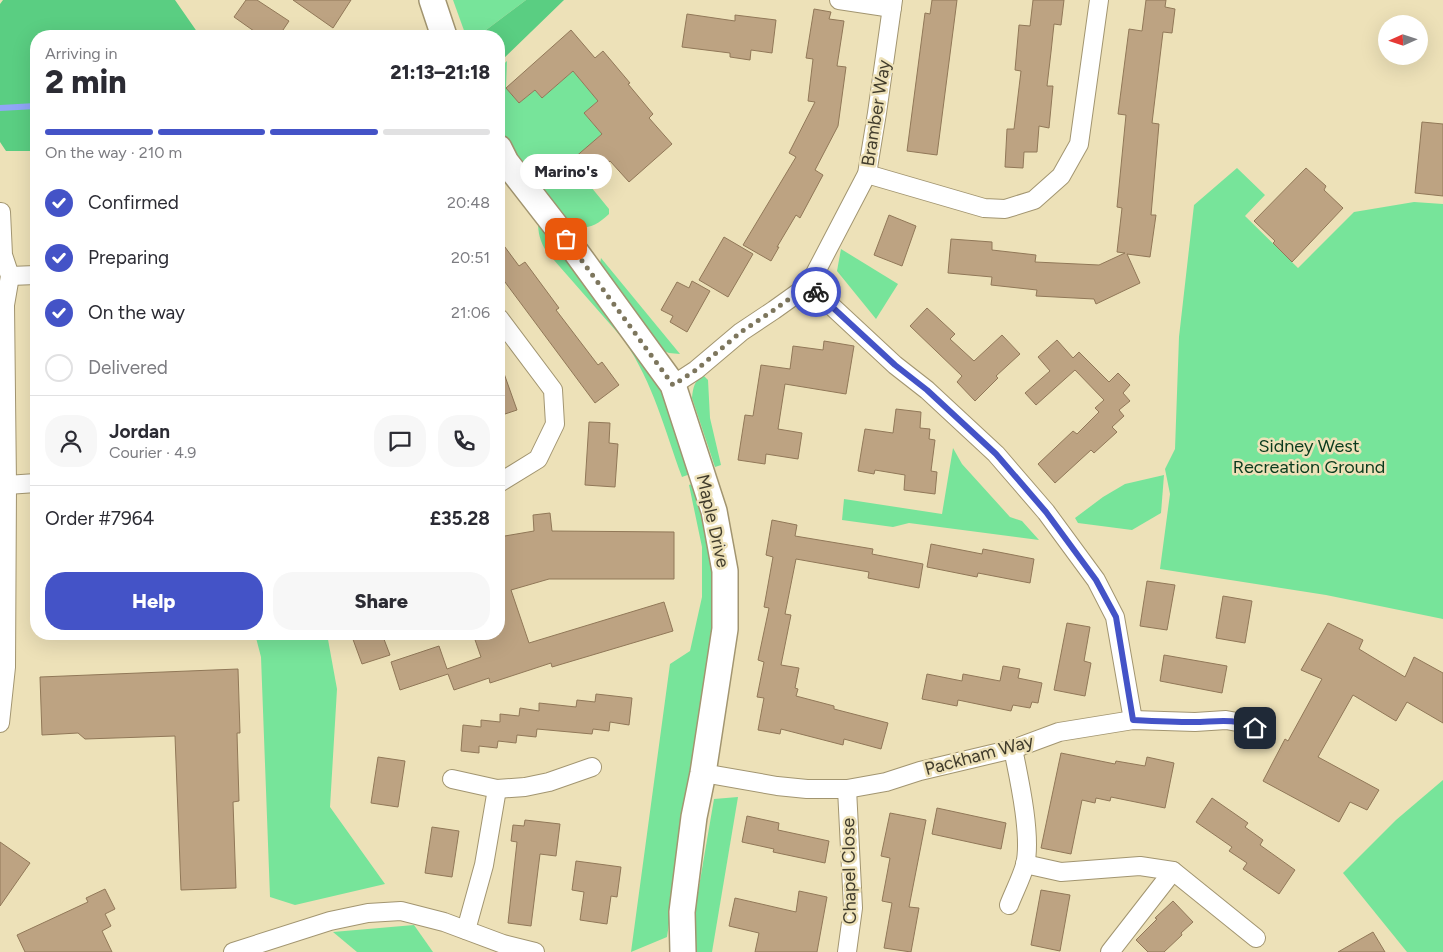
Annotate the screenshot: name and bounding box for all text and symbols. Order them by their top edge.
north arrow [1378,15,1428,65]
map controls [1378,15,1428,65]
text: Arriving in [45,44,117,63]
street label: Bramber Way [857,58,895,168]
text: 21:13–21:18 [390,61,490,84]
text: 2 min [45,63,127,101]
text: On the way · 210 m [45,143,182,162]
callout: Marino's [520,154,612,189]
text: Marino's [534,162,598,181]
icon: check [45,189,73,217]
text: Confirmed [88,191,179,214]
text: 20:48 [447,193,490,212]
pin [545,218,587,260]
icon: bag [552,225,580,253]
icon: check [45,244,73,272]
text: Preparing [88,246,169,269]
text: 20:51 [451,248,490,267]
courier [791,267,841,317]
icon: bike [802,278,830,306]
icon: check [45,299,73,327]
text: On the way [88,301,185,324]
text: 21:06 [451,303,490,322]
text: Delivered [88,356,168,379]
button: person [45,415,97,467]
button: chat [374,415,426,467]
button: phone [438,415,490,467]
text: Jordan [109,420,170,443]
park label: Sidney West Recreation Ground [1233,435,1385,478]
text: Courier · 4.9 [109,443,196,462]
street label: Maple Drive [692,472,734,570]
text: Order #7964 [45,507,154,530]
text: £35.28 [430,507,490,530]
button: Help [45,572,263,630]
button: Share [273,572,490,630]
pin [1234,707,1276,749]
icon: home [1241,714,1269,742]
street label: Packham Way [922,730,1036,780]
street label: Chapel Close [837,817,861,925]

